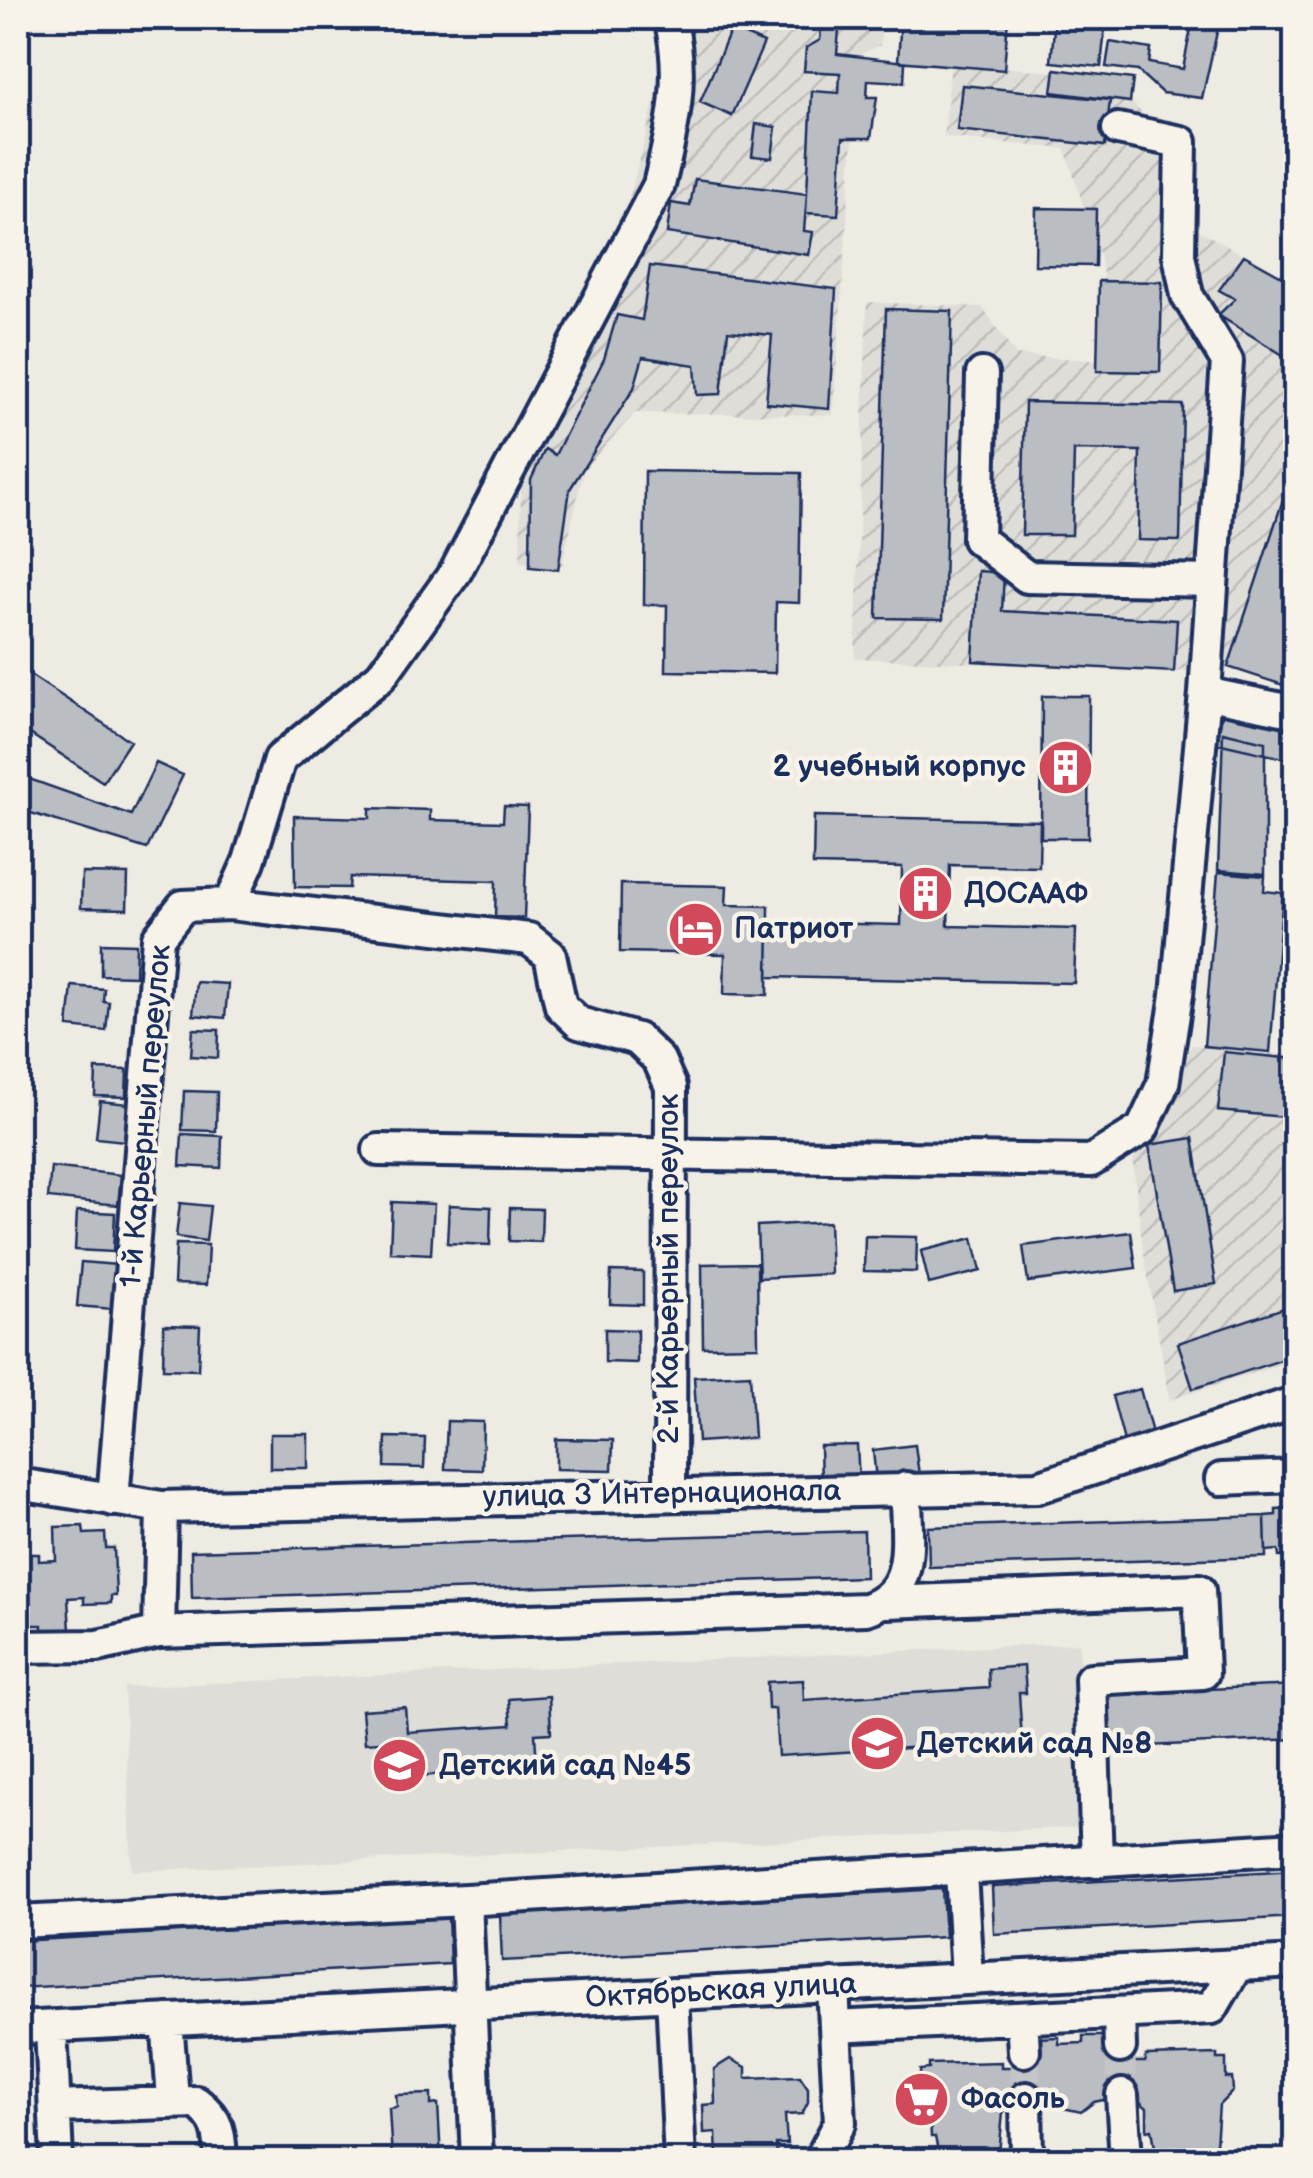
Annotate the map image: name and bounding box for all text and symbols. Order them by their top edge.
building icon: 2 учебный корпус [1035,737,1095,797]
place label: 2 учебный корпус [773,749,1026,785]
building icon: ДОСААФ [895,864,955,924]
place label: ДОСААФ [964,876,1088,912]
hotel icon: Патриот [665,899,725,959]
place label: Патриот [734,911,854,947]
street label: 1-й Карьерный переулок [113,943,179,1289]
street label: 2-й Карьерный переулок [651,1094,687,1444]
street label: улица 3 Интернационала [482,1473,842,1515]
school or university icon: Детский сад №8 [848,1714,908,1774]
place label: Детский сад №8 [917,1726,1152,1762]
school or university icon: Детский сад №45 [370,1736,430,1796]
place label: Детский сад №45 [439,1748,691,1784]
street label: Октябрьская улица [584,1966,858,2016]
supermarket icon: Фасоль [892,2069,952,2129]
place label: Фасоль [961,2081,1066,2117]

